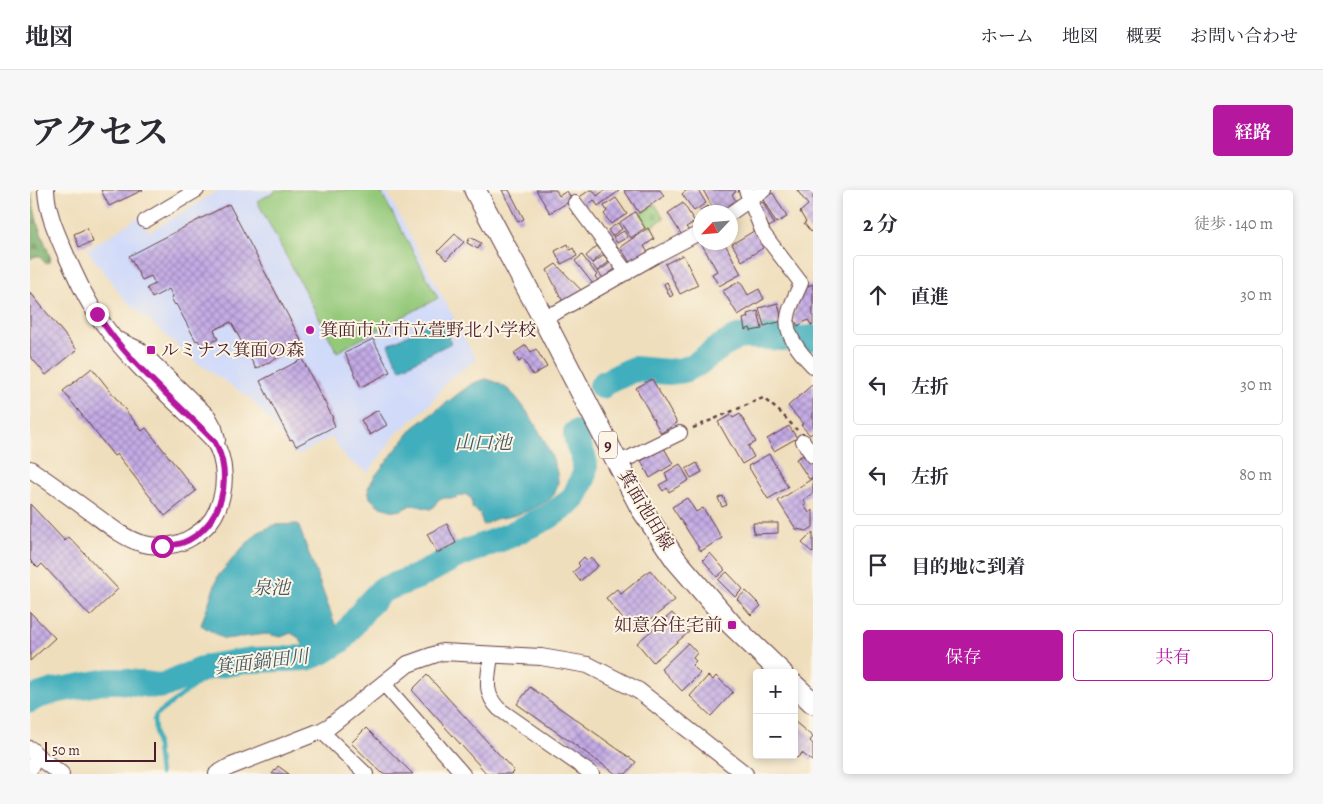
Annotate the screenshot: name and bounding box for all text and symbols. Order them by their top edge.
text: 地図 [25,21,73,53]
text: ホーム [980,24,1034,48]
text: 地図 [1062,24,1098,48]
text: 概要 [1126,24,1162,48]
text: お問い合わせ [1190,24,1298,48]
button: 経路 [1213,105,1293,156]
text: アクセス [30,108,169,156]
north arrow [693,205,738,250]
text: 2 分 [863,210,898,238]
text: 徒歩 · 140 m [1194,213,1273,235]
icon: ahead [864,281,892,309]
text: 直進 [911,284,949,310]
text: 30 m [1240,284,1272,306]
route end [86,303,109,326]
place label: 箕面市立市立萱野北小学校 [320,318,536,342]
marker: 箕面市立市立萱野北小学校 [304,324,316,336]
place label: ルミナス箕面の森 [161,338,304,362]
marker: ルミナス箕面の森 [145,344,157,356]
icon: left [864,371,892,399]
text: 左折 [911,374,949,400]
text: 30 m [1240,374,1272,396]
water label: 山口池 [454,430,513,456]
road number: 9 [599,432,617,458]
icon: left [864,461,892,489]
text: 左折 [911,464,949,490]
text: 80 m [1239,464,1272,486]
street label: 箕面池田線 [613,465,679,555]
route start [151,535,174,558]
icon: arrive [864,551,892,579]
text: 目的地に到着 [911,554,1025,580]
water label: 泉池 [252,575,292,601]
place label: 如意谷住宅前 [614,613,722,637]
marker: 如意谷住宅前 [726,619,738,631]
button: 保存 [863,630,1063,681]
button: 共有 [1073,630,1273,681]
water label: 箕面鍋田川 [212,643,312,681]
map controls [753,669,798,759]
button: + [753,669,798,714]
button: − [753,714,798,759]
scale bar [45,739,156,762]
text: 50 m [52,741,80,760]

